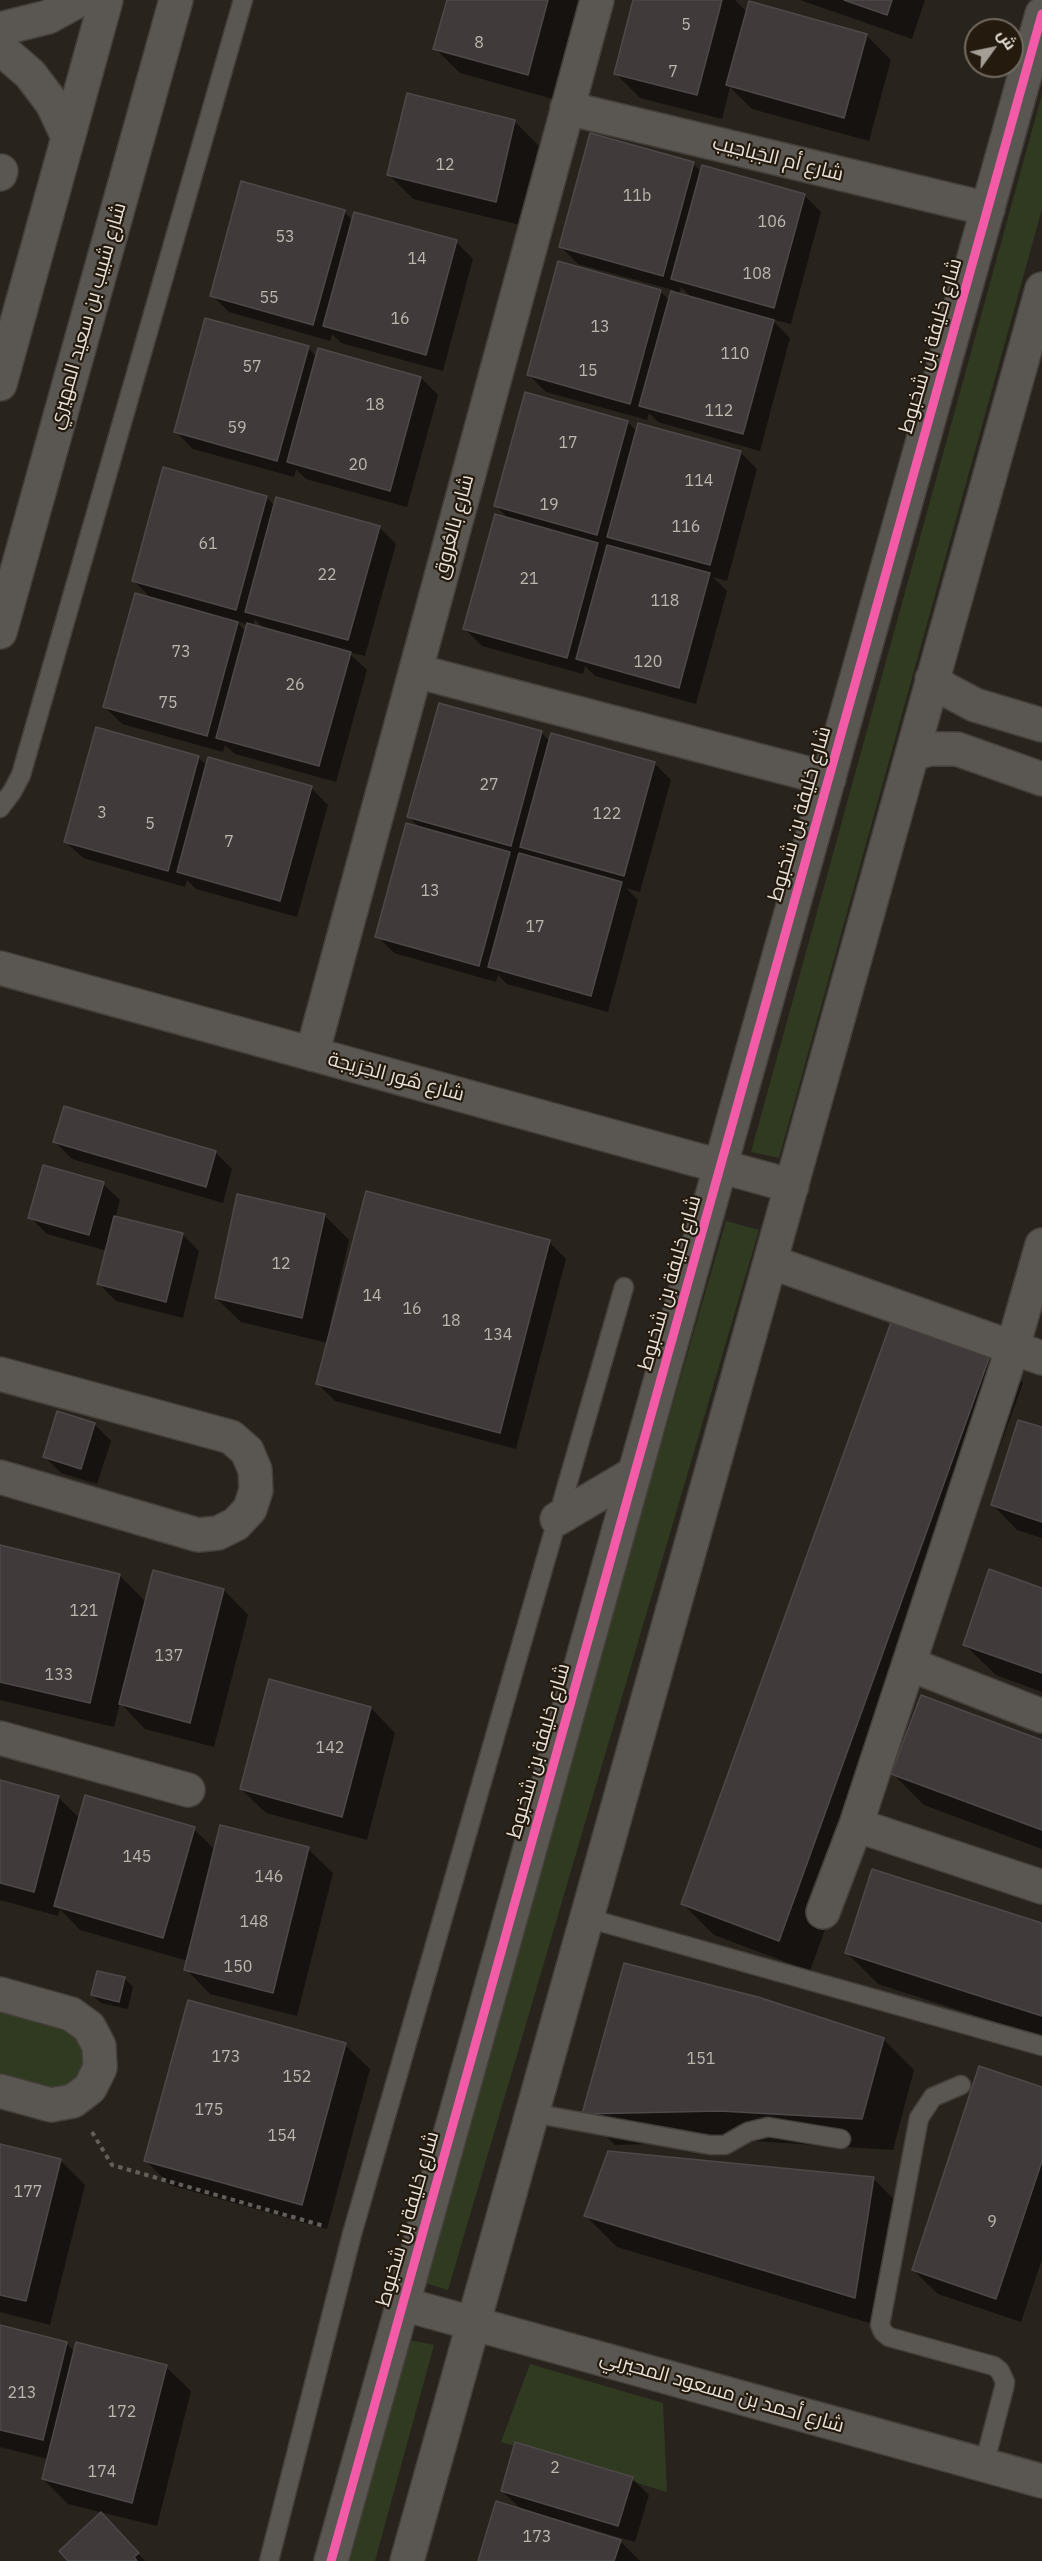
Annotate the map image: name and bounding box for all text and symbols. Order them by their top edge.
house number: 5 [681,15,691,35]
north arrow [964,18,1024,78]
text: ش [993,25,1021,53]
house number: 8 [474,33,484,53]
house number: 7 [668,62,678,82]
street label: شارع أم الجَباجيب [710,131,846,187]
house number: 12 [435,155,455,175]
house number: 11b [623,186,651,206]
street label: شارع شبيب بن سعيد المهيري [44,200,132,432]
house number: 106 [758,212,786,232]
house number: 53 [275,227,295,247]
house number: 14 [407,249,427,269]
street label: شارع خليفة بن شخبوط [895,256,967,436]
house number: 108 [743,264,771,284]
house number: 55 [259,288,279,308]
house number: 16 [390,309,410,329]
house number: 13 [590,317,610,337]
house number: 110 [721,344,749,364]
house number: 57 [242,357,262,377]
house number: 15 [578,361,598,381]
house number: 18 [365,395,385,415]
house number: 112 [705,401,733,421]
house number: 59 [227,418,247,438]
house number: 17 [558,433,578,453]
house number: 20 [348,455,368,475]
house number: 114 [685,471,713,491]
street label: شارع بالعُروق [429,472,479,582]
house number: 19 [539,495,559,515]
house number: 116 [672,517,700,537]
house number: 61 [198,534,218,554]
house number: 22 [317,565,337,585]
house number: 21 [519,569,539,589]
house number: 118 [651,591,679,611]
house number: 73 [171,642,191,662]
house number: 120 [634,652,662,672]
house number: 26 [285,675,305,695]
house number: 75 [158,693,178,713]
street label: شارع خليفة بن شخبوط [764,724,836,904]
house number: 27 [479,775,499,795]
house number: 3 [97,803,107,823]
house number: 122 [593,804,621,824]
house number: 5 [145,814,155,834]
house number: 7 [224,832,234,852]
house number: 13 [420,881,440,901]
house number: 17 [525,917,545,937]
street label: شارع هُور الخِرَيجة [325,1047,467,1107]
street label: شارع خليفة بن شخبوط [634,1193,706,1373]
house number: 12 [271,1254,291,1274]
house number: 14 [362,1286,382,1306]
house number: 16 [402,1299,422,1319]
house number: 18 [441,1311,461,1331]
house number: 134 [484,1325,512,1345]
house number: 121 [70,1601,98,1621]
house number: 137 [155,1646,183,1666]
street label: شارع خليفة بن شخبوط [503,1661,575,1841]
house number: 133 [45,1665,73,1685]
house number: 142 [316,1738,344,1758]
house number: 145 [123,1847,151,1867]
house number: 146 [255,1867,283,1887]
house number: 148 [240,1912,268,1932]
house number: 150 [224,1957,252,1977]
house number: 173 [212,2047,240,2067]
house number: 151 [687,2049,715,2069]
house number: 152 [283,2067,311,2087]
house number: 175 [195,2100,223,2120]
house number: 154 [268,2126,296,2146]
street label: شارع خليفة بن شخبوط [372,2129,444,2309]
house number: 177 [14,2182,42,2202]
house number: 9 [987,2212,997,2232]
street label: شارع أحمد بن مسعود المحيربي [597,2346,847,2438]
house number: 213 [8,2383,36,2403]
house number: 172 [108,2402,136,2422]
house number: 2 [550,2458,560,2478]
house number: 174 [88,2462,116,2482]
house number: 173 [523,2527,551,2547]

